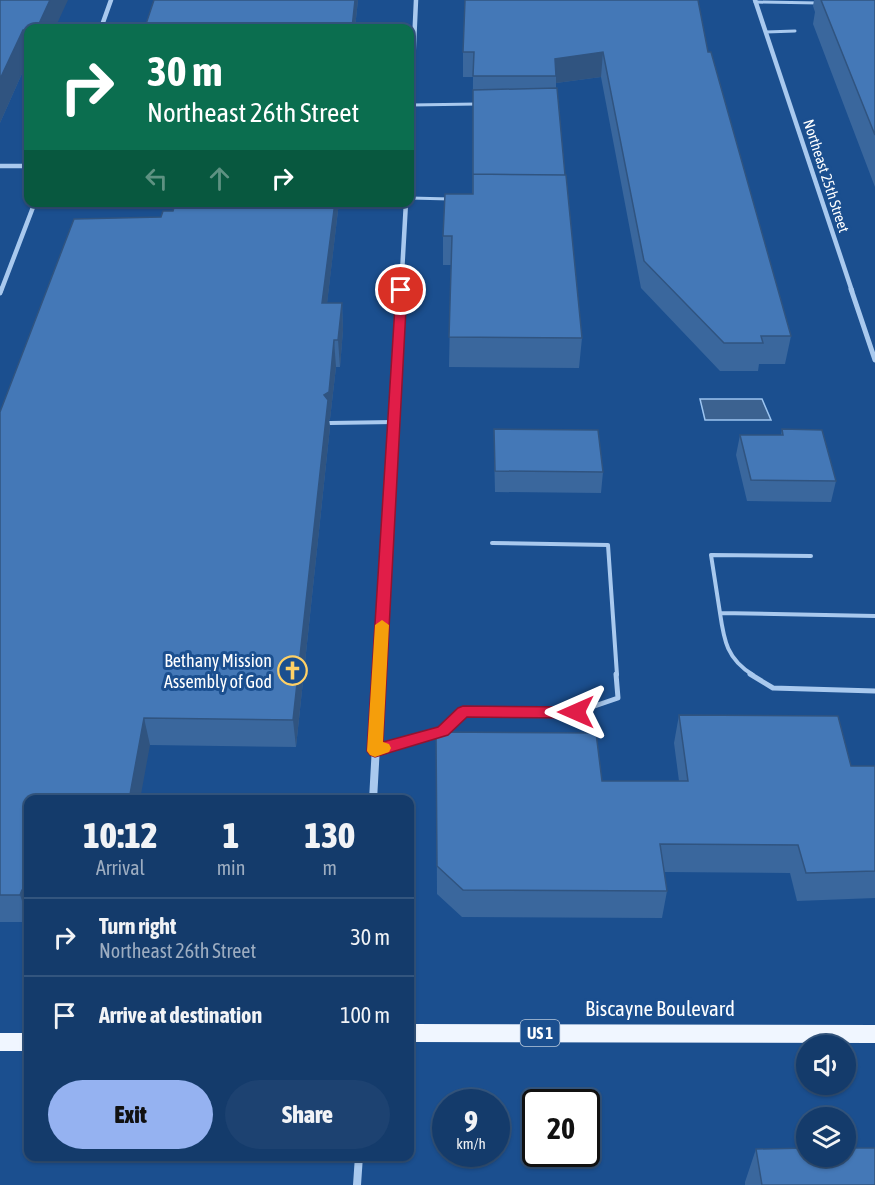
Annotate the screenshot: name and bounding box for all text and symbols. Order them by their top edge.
text: 30 m [147,47,222,95]
icon: right [48,48,126,126]
text: Northeast 26th Street [147,97,359,128]
street label: Northeast 25th Street [800,117,853,235]
icon: left [140,162,173,195]
icon: ahead [203,162,236,195]
icon: right [266,162,299,195]
pin [375,264,426,315]
icon: arrive [384,273,417,306]
place label: Bethany Mission Assembly of God [164,650,272,692]
church icon: Bethany Mission Assembly of God [277,655,309,687]
position arrow [544,680,608,744]
text: 10:12 [83,814,158,856]
text: 1 [223,814,239,856]
text: 130 [304,814,355,856]
text: Arrival [96,856,145,879]
text: min [217,856,245,879]
text: m [322,856,337,879]
text: Turn right [99,913,176,939]
icon: right [48,921,81,954]
text: 30 m [350,924,390,950]
text: Northeast 26th Street [99,939,256,962]
street label: Biscayne Boulevard [585,996,735,1020]
icon: arrive [48,999,81,1032]
text: Arrive at destination [99,1002,262,1028]
text: 100 m [340,1002,390,1028]
road number: US 1 [520,1020,560,1046]
map controls [796,1035,856,1167]
button: sound [796,1035,856,1095]
button: Exit [48,1080,213,1149]
button: Share [225,1080,390,1149]
speed limit sign: 20 [522,1089,600,1167]
text: 9 [464,1104,478,1138]
button: layers [796,1107,856,1167]
text: km/h [456,1135,486,1152]

